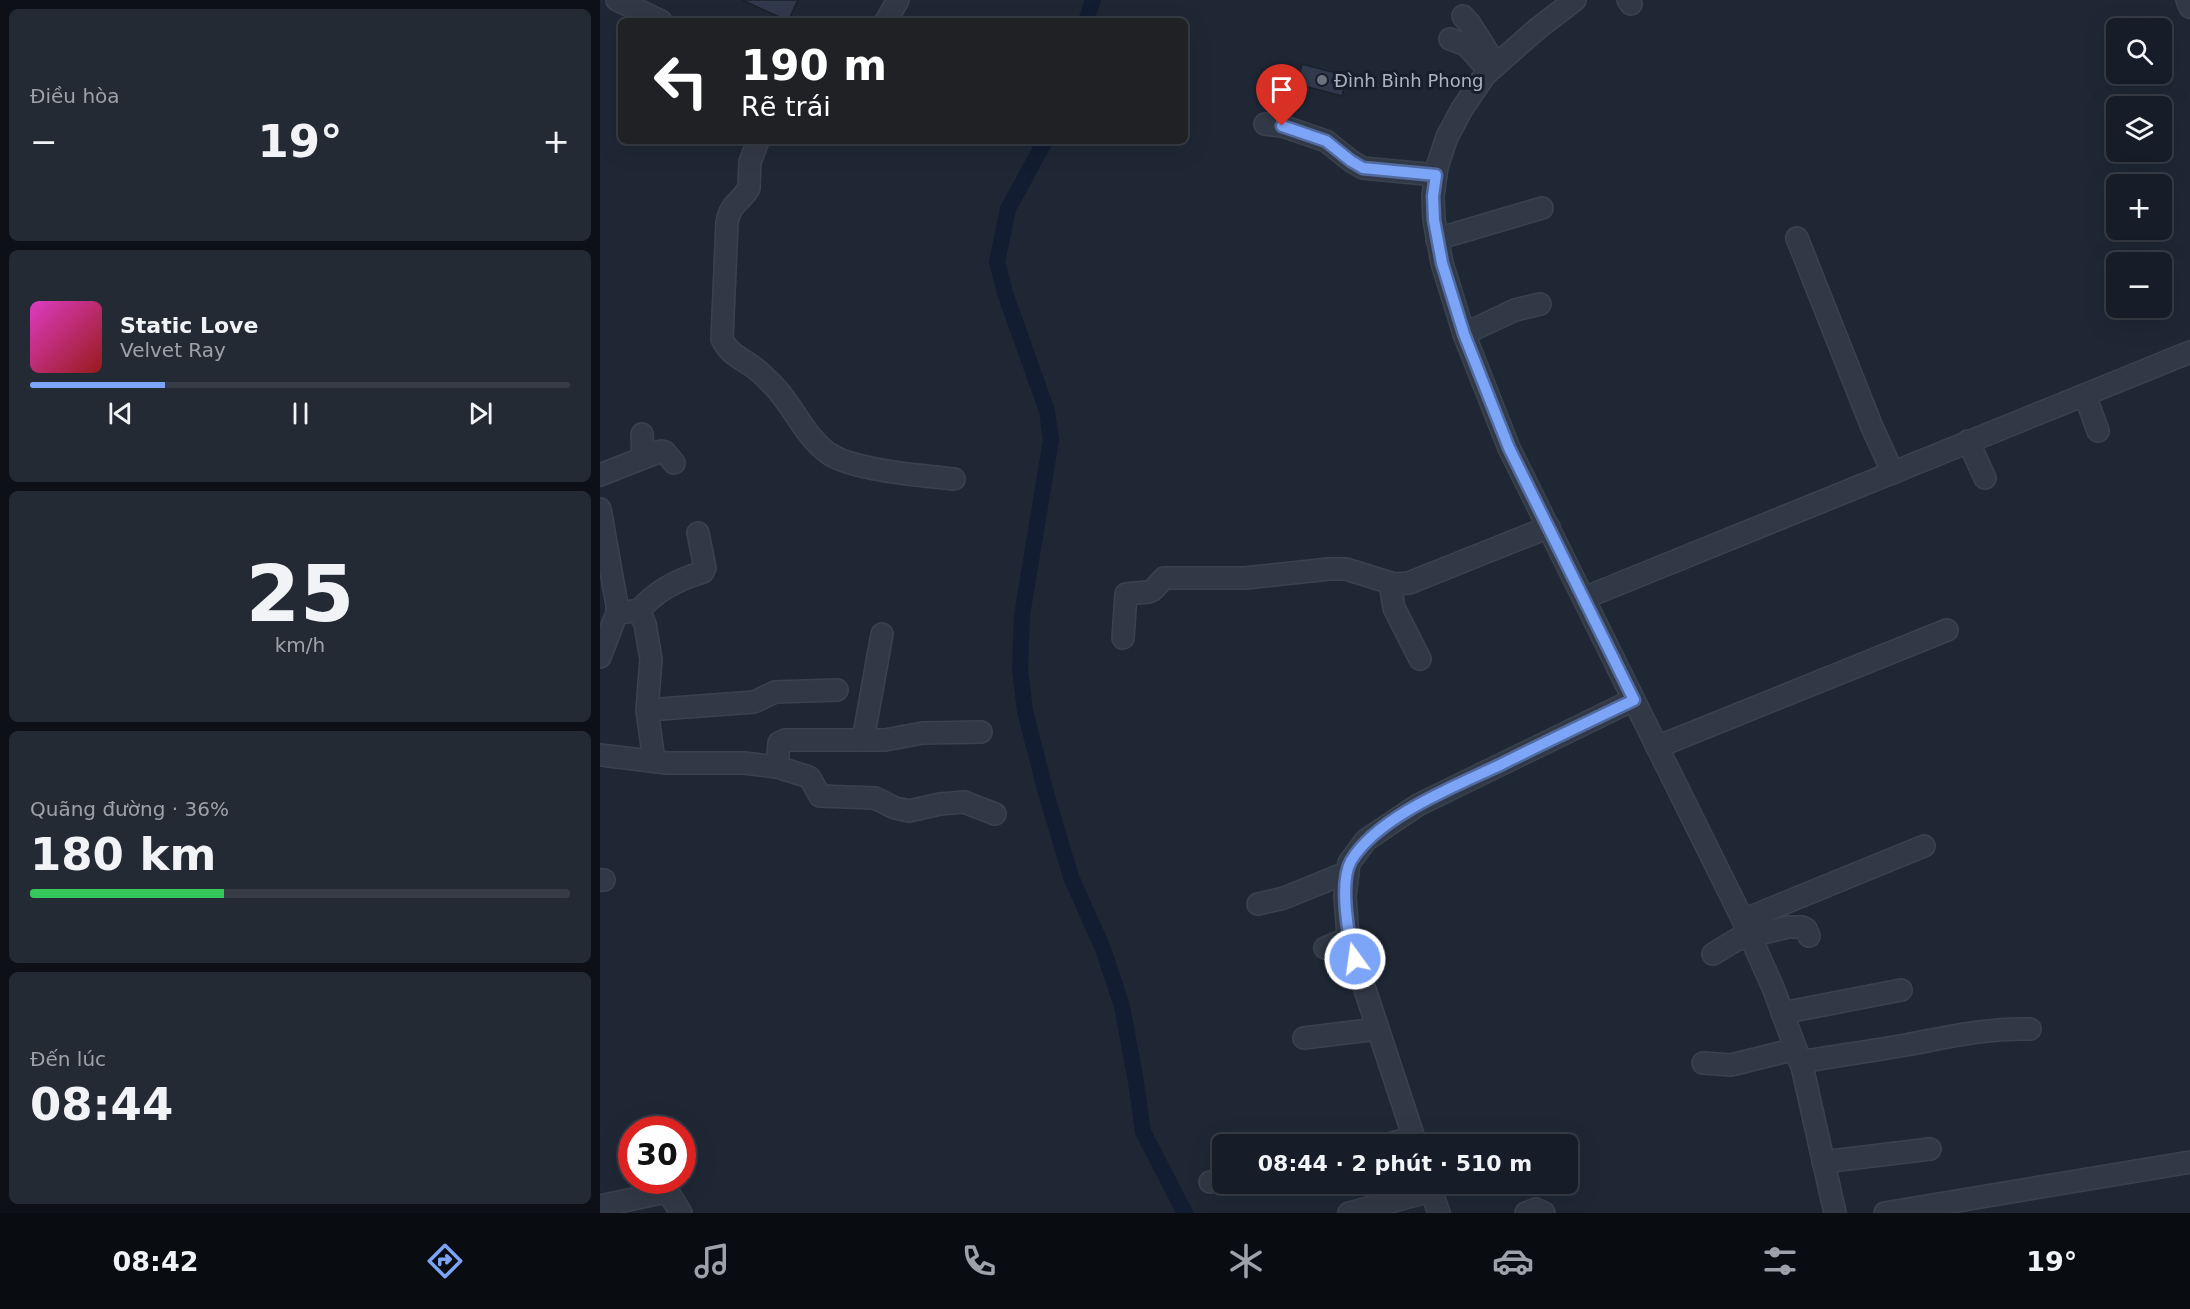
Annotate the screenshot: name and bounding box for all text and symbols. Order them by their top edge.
map controls [2106,18,2172,318]
button: search [2106,18,2172,84]
text: 190 m [741,41,887,90]
icon: left [642,42,720,120]
pin [1256,64,1307,126]
place label: Đình Bình Phong [1334,70,1483,91]
icon: arrive [1265,73,1298,106]
marker: Đình Bình Phong [1315,73,1329,87]
text: Điều hòa [30,84,120,108]
text: Rẽ trái [741,91,831,122]
button: layers [2106,96,2172,162]
text: 19° [257,115,343,168]
text: − [30,122,58,161]
text: + [542,122,570,161]
button: + [2106,174,2172,240]
button: − [2106,252,2172,318]
text: Static Love [120,313,258,338]
text: Velvet Ray [120,338,226,362]
icon: previous [104,397,137,430]
icon: pause [284,397,317,430]
icon: next [464,397,497,430]
text: 25 [246,549,354,639]
text: km/h [275,633,325,657]
text: Quãng đường · 36% [30,797,229,821]
text: 180 km [30,828,216,881]
position arrow [1323,927,1387,991]
text: Đến lúc [30,1047,106,1071]
text: 08:44 [30,1078,173,1131]
speed limit sign: 30 [618,1116,696,1194]
text: 08:44 · 2 phút · 510 m [1258,1151,1532,1176]
icon: directions [424,1240,466,1282]
icon: music [691,1240,733,1282]
icon: phone [958,1240,1000,1282]
icon: climate [1225,1240,1267,1282]
icon: car [1492,1240,1534,1282]
icon: filters [1759,1240,1801,1282]
text: 08:42 [113,1246,199,1277]
text: 19° [2026,1246,2077,1277]

